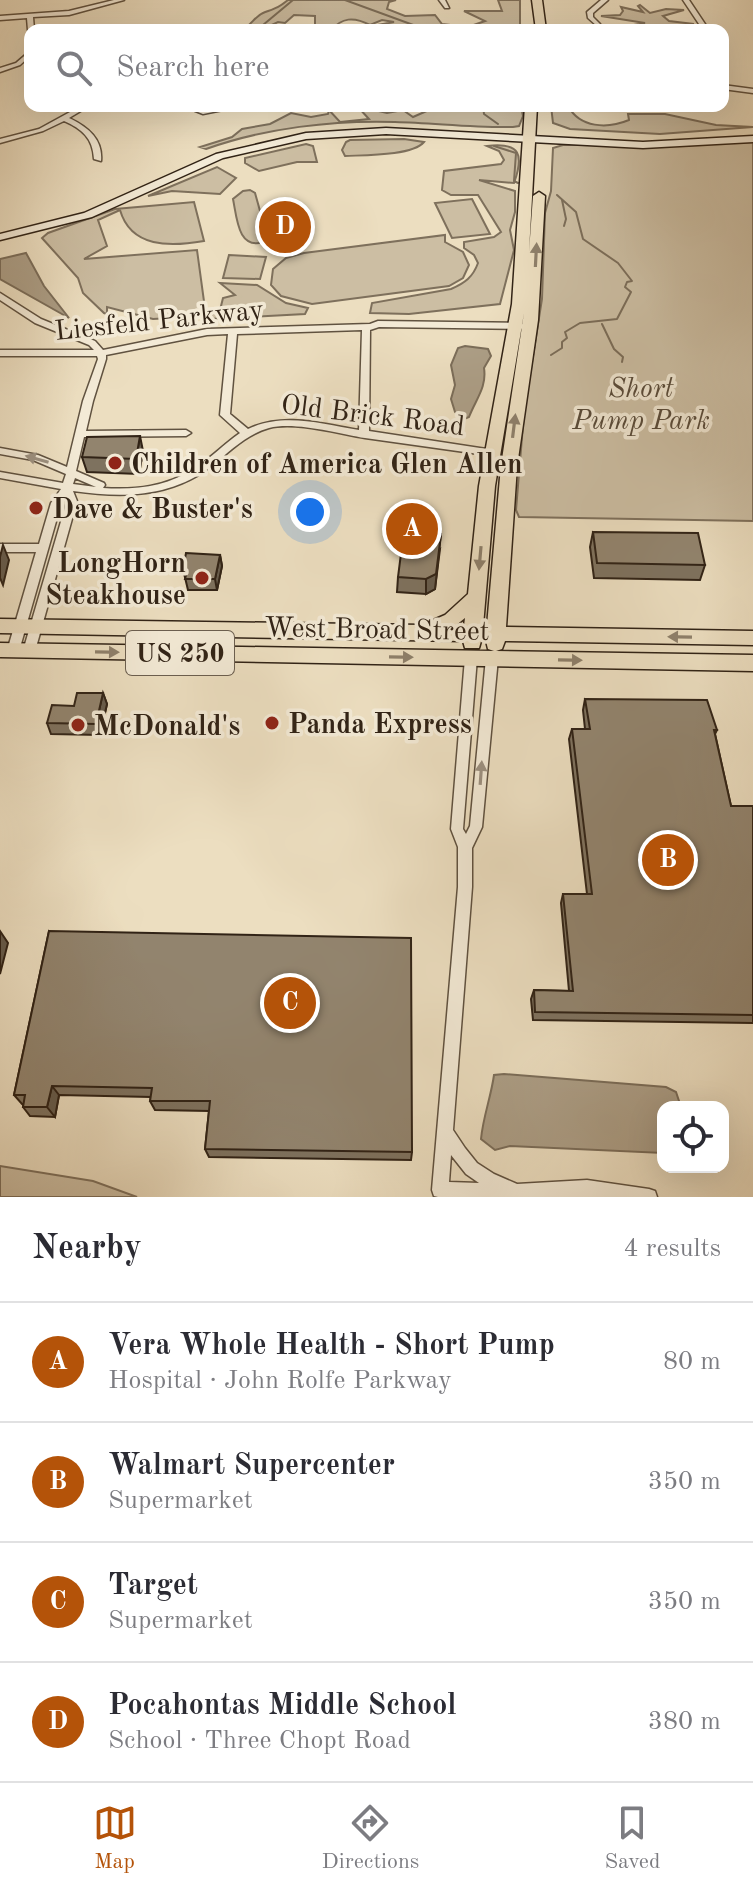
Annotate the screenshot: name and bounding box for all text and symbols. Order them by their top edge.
search box [24,24,729,112]
icon: search [52,46,96,90]
text: Search here [116,53,270,83]
pin: D [259,197,311,257]
one-way arrow [530,242,543,267]
street label: Liesfeld Parkway [53,297,265,347]
park label: Short Pump Park [571,376,710,436]
street label: Old Brick Road [279,392,466,442]
one-way arrow [508,413,521,438]
one-way arrow [24,452,48,465]
place label: Children of America Glen Allen [131,452,523,480]
marker: Children of America Glen Allen [106,454,124,472]
your location [290,492,330,532]
place label: Dave & Buster's [52,497,253,525]
marker: Dave & Buster's [27,499,45,517]
pin: A [386,499,438,559]
one-way arrow [474,546,487,571]
place label: LongHorn Steakhouse [45,551,186,611]
marker: LongHorn Steakhouse [193,569,211,587]
street label: West Broad Street [264,615,490,647]
road number: US 250 [126,631,234,675]
one-way arrow [667,631,692,643]
one-way arrow [95,646,120,658]
one-way arrow [389,651,414,663]
one-way arrow [558,654,583,666]
place label: Panda Express [288,712,472,740]
place label: McDonald's [94,714,240,742]
marker: Panda Express [263,714,281,732]
marker: McDonald's [69,716,87,734]
one-way arrow [475,760,488,785]
pin: B [642,830,694,890]
pin: C [264,973,316,1033]
map controls [657,1101,729,1173]
button: locate [657,1101,729,1173]
text: Nearby [32,1232,142,1266]
text: 4 results [623,1236,721,1262]
text: Vera Whole Health - Short Pump [108,1331,555,1361]
text: A [48,1349,68,1375]
text: 80 m [663,1349,721,1375]
text: Hospital · John Rolfe Parkway [108,1368,452,1394]
text: Walmart Supercenter [108,1451,395,1481]
text: B [49,1469,67,1495]
text: 350 m [648,1469,721,1495]
text: Supermarket [108,1488,253,1514]
text: Target [108,1571,198,1601]
text: C [49,1589,67,1615]
text: 350 m [648,1589,721,1615]
text: Supermarket [108,1608,253,1634]
text: Pocahontas Middle School [108,1691,457,1721]
text: D [48,1709,68,1735]
text: 380 m [648,1709,721,1735]
text: School · Three Chopt Road [108,1728,411,1754]
tab: Map [93,1801,137,1876]
tab: Directions [322,1801,419,1876]
tab: Saved [604,1801,660,1876]

